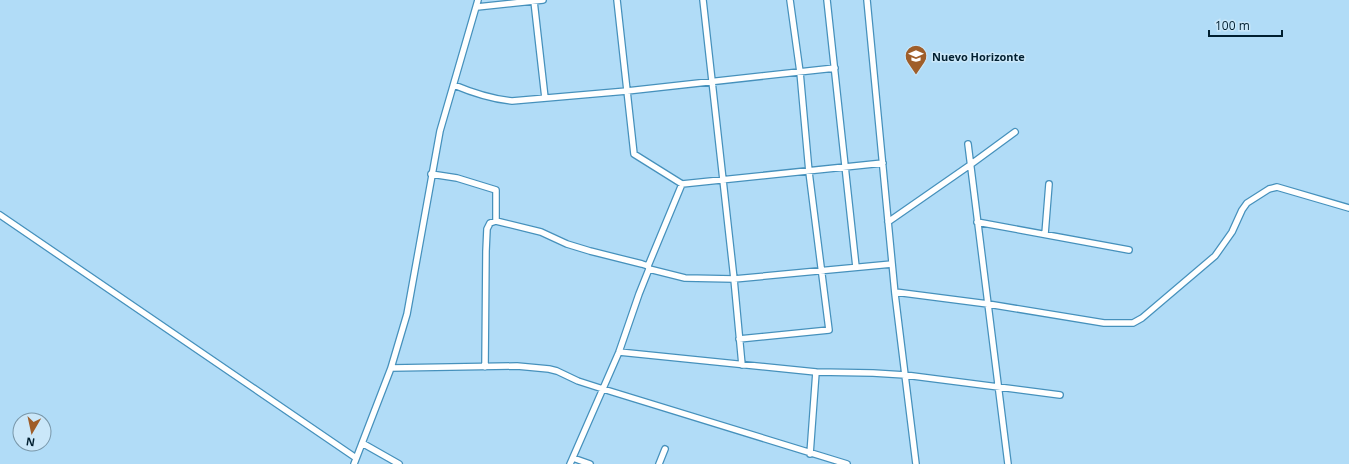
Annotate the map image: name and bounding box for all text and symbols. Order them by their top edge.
scale bar [1209,12,1282,38]
text: 100 m [1215,17,1250,34]
school or university icon: Nuevo Horizonte [903,43,929,76]
place label: Nuevo Horizonte [932,49,1025,64]
north arrow [12,412,52,452]
text: N [25,434,36,450]

